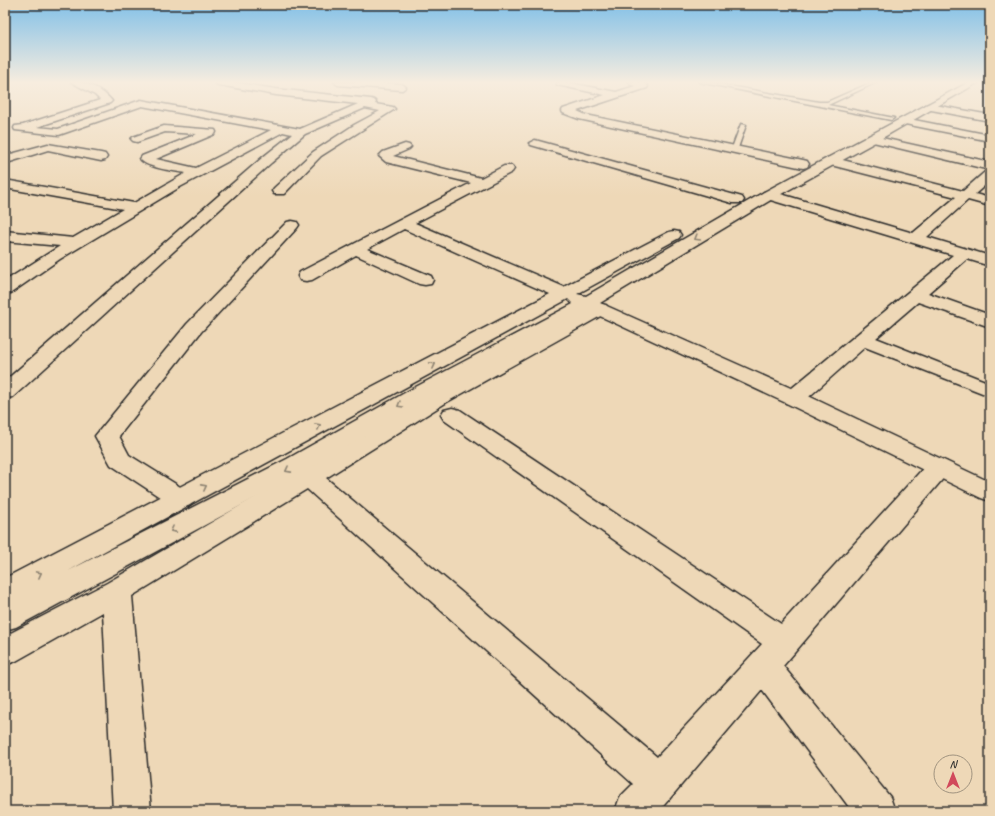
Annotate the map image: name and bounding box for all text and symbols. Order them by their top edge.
one-way arrow [694,233,701,241]
one-way arrow [429,362,436,369]
one-way arrow [397,400,405,407]
one-way arrow [314,423,322,431]
one-way arrow [284,465,292,472]
one-way arrow [200,484,207,492]
one-way arrow [170,526,177,533]
one-way arrow [35,571,43,579]
north arrow [933,754,973,794]
text: N [950,757,959,771]

